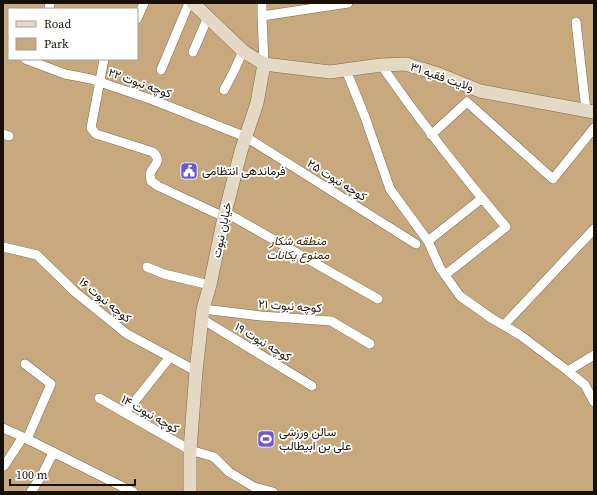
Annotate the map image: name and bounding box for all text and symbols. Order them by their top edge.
legend [8,8,138,60]
text: Road [44,16,71,32]
text: Park [44,36,69,52]
street label: ولایت فقیه ۳۱ [408,59,476,95]
street label: کوچه نبوت ۲۲ [106,64,174,102]
street label: کوچه نبوت ۲۵ [304,155,370,205]
public building icon: فرماندهی انتظامی [179,161,199,181]
place label: فرماندهی انتظامی [202,163,286,179]
street label: خیابان نبوت [208,201,236,259]
park label: منطقه شکار ممنوع یکانات [267,233,330,264]
street label: کوچه نبوت ۱۶ [75,274,135,326]
street label: کوچه نبوت ۲۱ [258,296,322,316]
street label: کوچه نبوت ۱۹ [232,319,294,365]
street label: کوچه نبوت ۱۴ [118,391,182,437]
place label: سالن ورزشی علی بن ابیطالب [279,424,351,454]
sports icon: سالن ورزشی علی بن ابیطالب [256,429,276,449]
scale bar [10,461,135,487]
text: 100 m [16,467,48,483]

